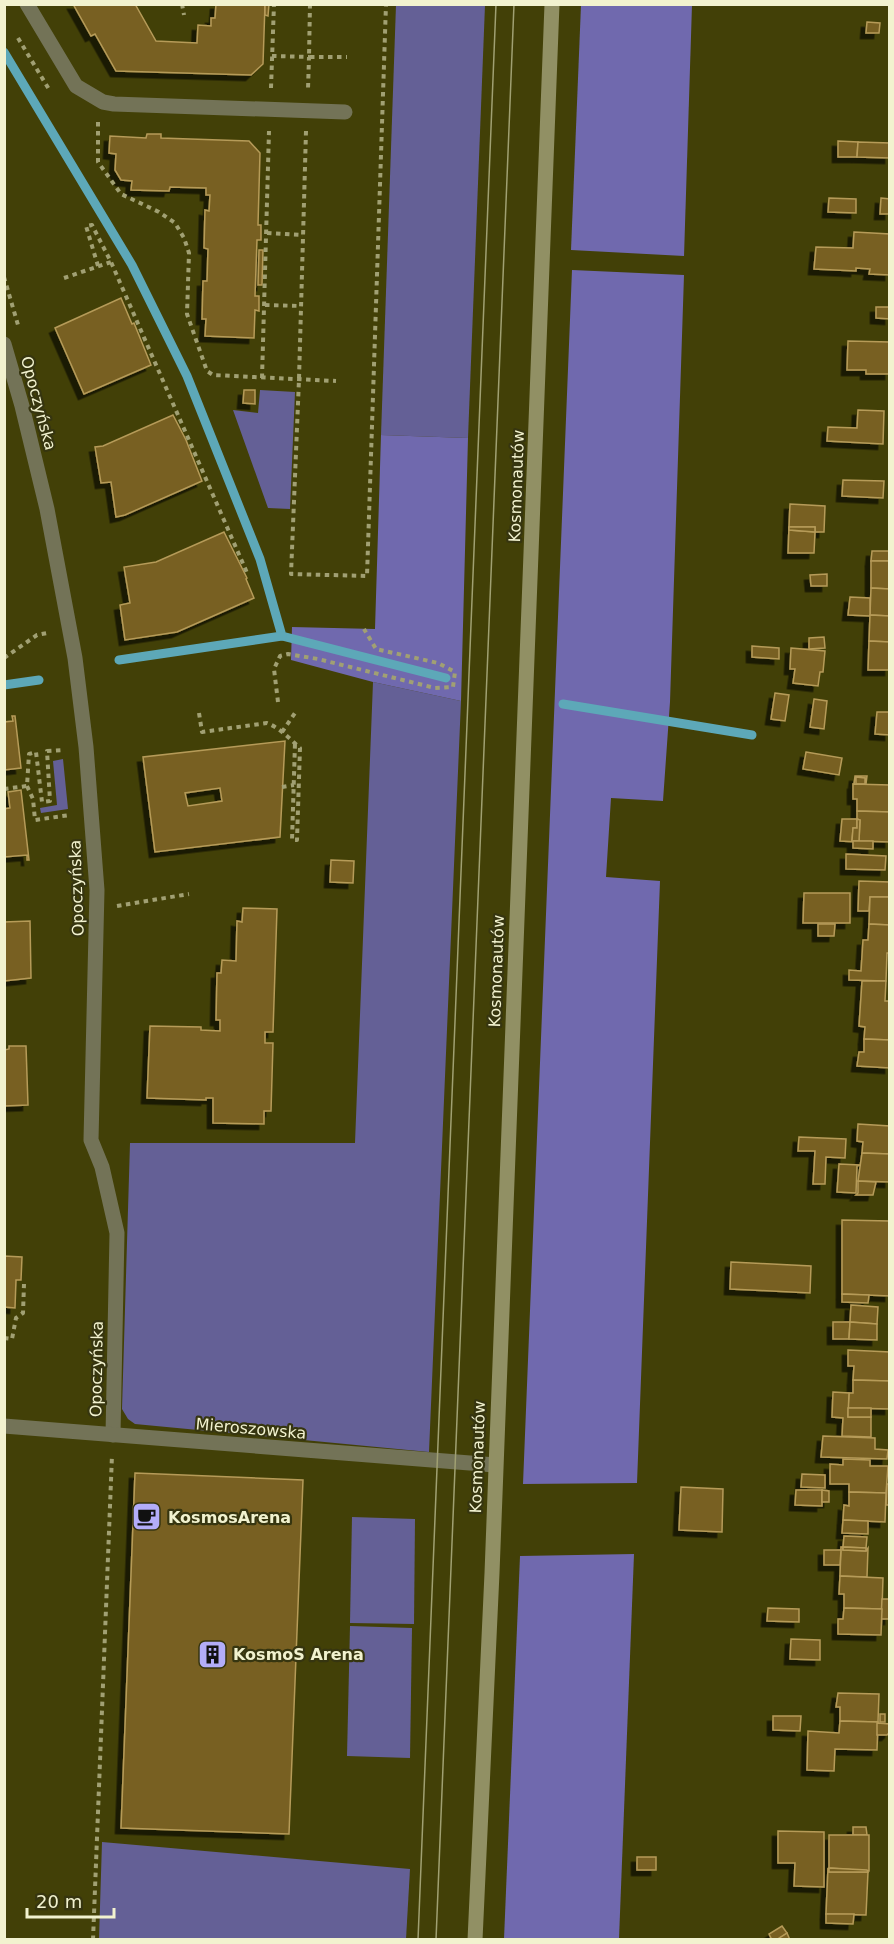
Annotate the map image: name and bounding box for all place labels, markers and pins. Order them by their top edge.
cafe icon: KosmosArena [131,1501,163,1533]
place label: KosmosArena [168,1508,291,1527]
building icon: KosmoS Arena [196,1638,228,1670]
place label: KosmoS Arena [233,1645,364,1664]

